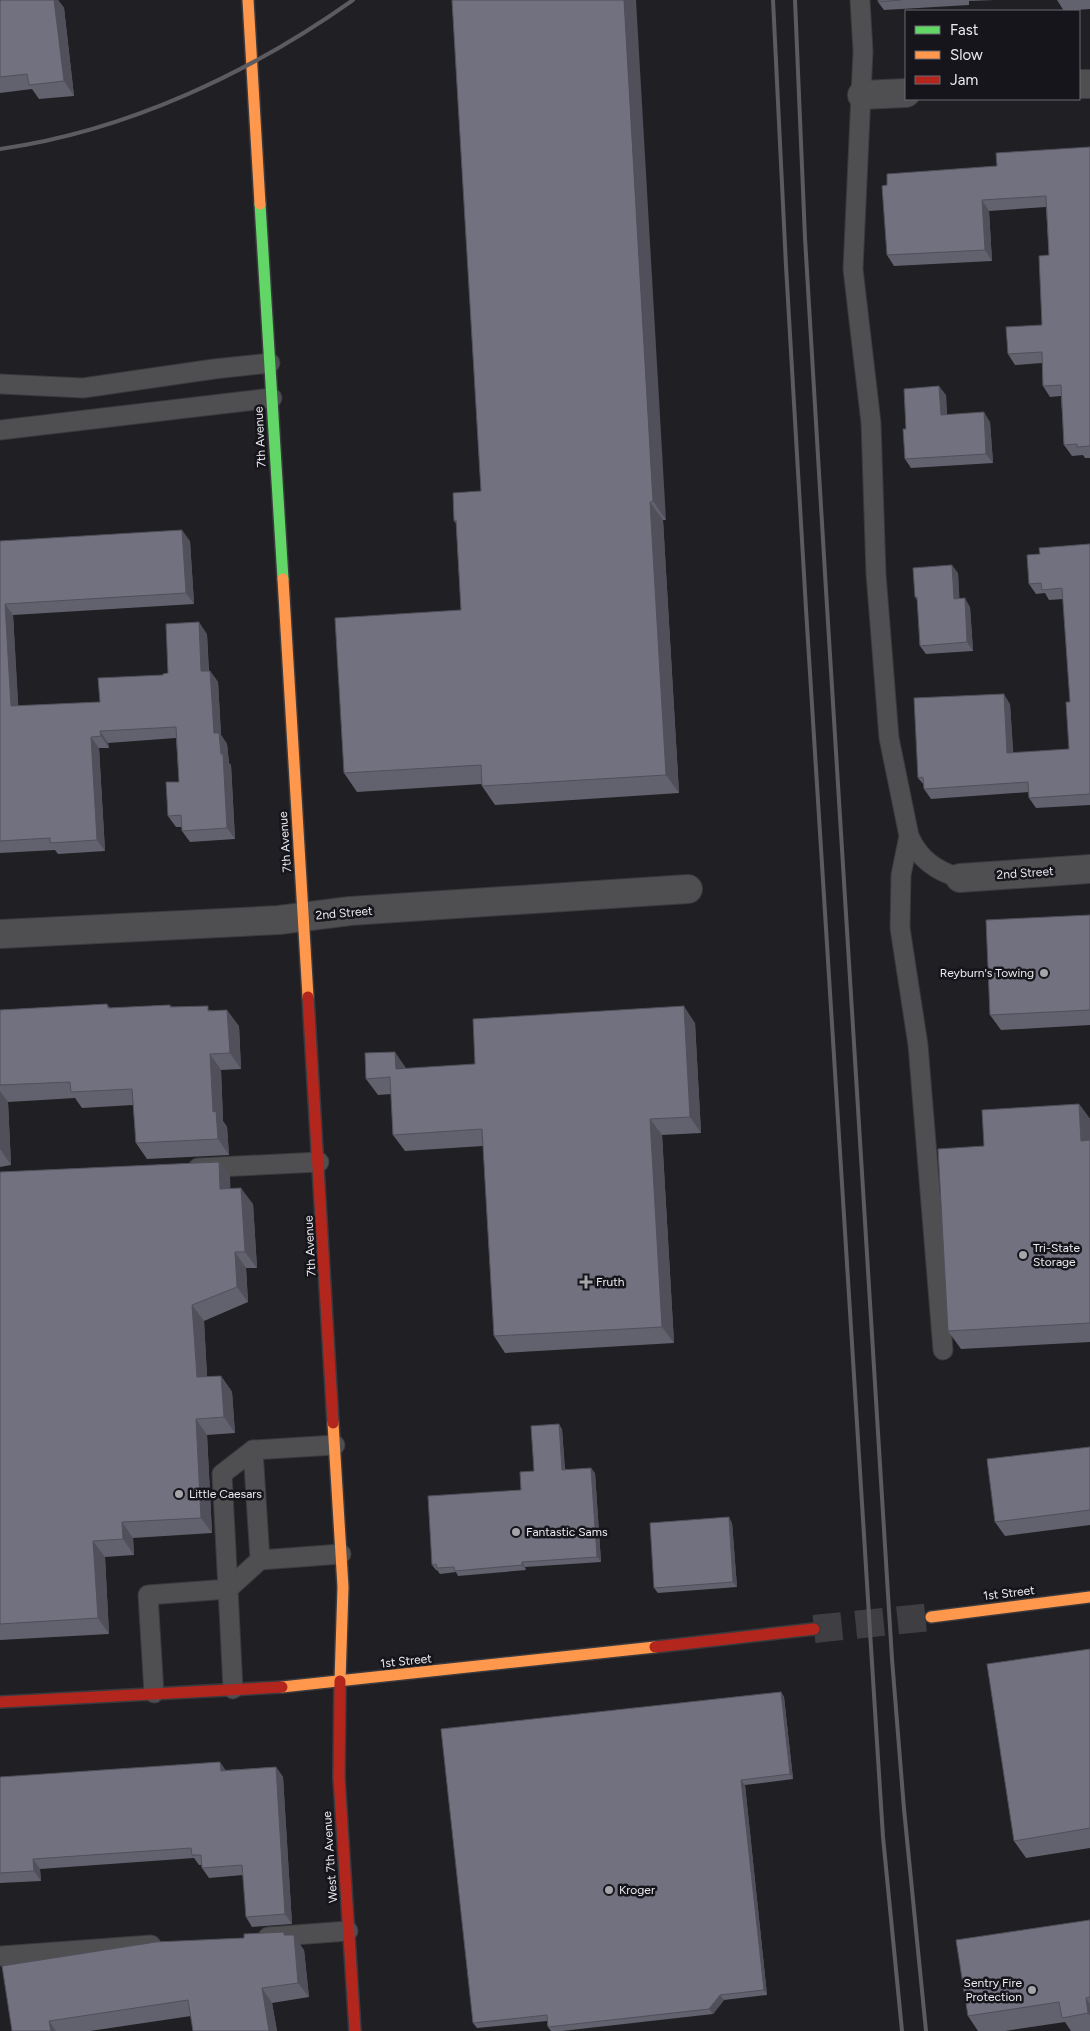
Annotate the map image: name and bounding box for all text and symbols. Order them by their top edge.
legend [905,10,1080,100]
text: Fast [950,21,979,39]
text: Slow [950,46,983,64]
text: Jam [950,71,978,89]
street label: 7th Avenue [251,406,269,468]
street label: 7th Avenue [276,811,294,873]
street label: 2nd Street [996,864,1054,882]
street label: 2nd Street [315,904,373,922]
place label: Reyburn's Towing [940,966,1034,980]
marker: Reyburn's Towing [1038,967,1050,979]
street label: 7th Avenue [301,1215,319,1277]
place label: Tri-State Storage [1033,1241,1080,1269]
marker: Tri-State Storage [1017,1249,1029,1261]
place label: Fruth [596,1275,625,1289]
marker: Fruth [580,1276,592,1288]
place label: Little Caesars [189,1487,262,1501]
marker: Little Caesars [173,1488,185,1500]
place label: Fantastic Sams [526,1525,608,1539]
marker: Fantastic Sams [510,1526,522,1538]
street label: 1st Street [983,1583,1036,1603]
street label: 1st Street [380,1651,433,1671]
street label: West 7th Avenue [320,1810,340,1903]
place label: Kroger [619,1883,655,1897]
marker: Kroger [603,1884,615,1896]
place label: Sentry Fire Protection [964,1976,1022,2004]
marker: Sentry Fire Protection [1026,1984,1038,1996]

